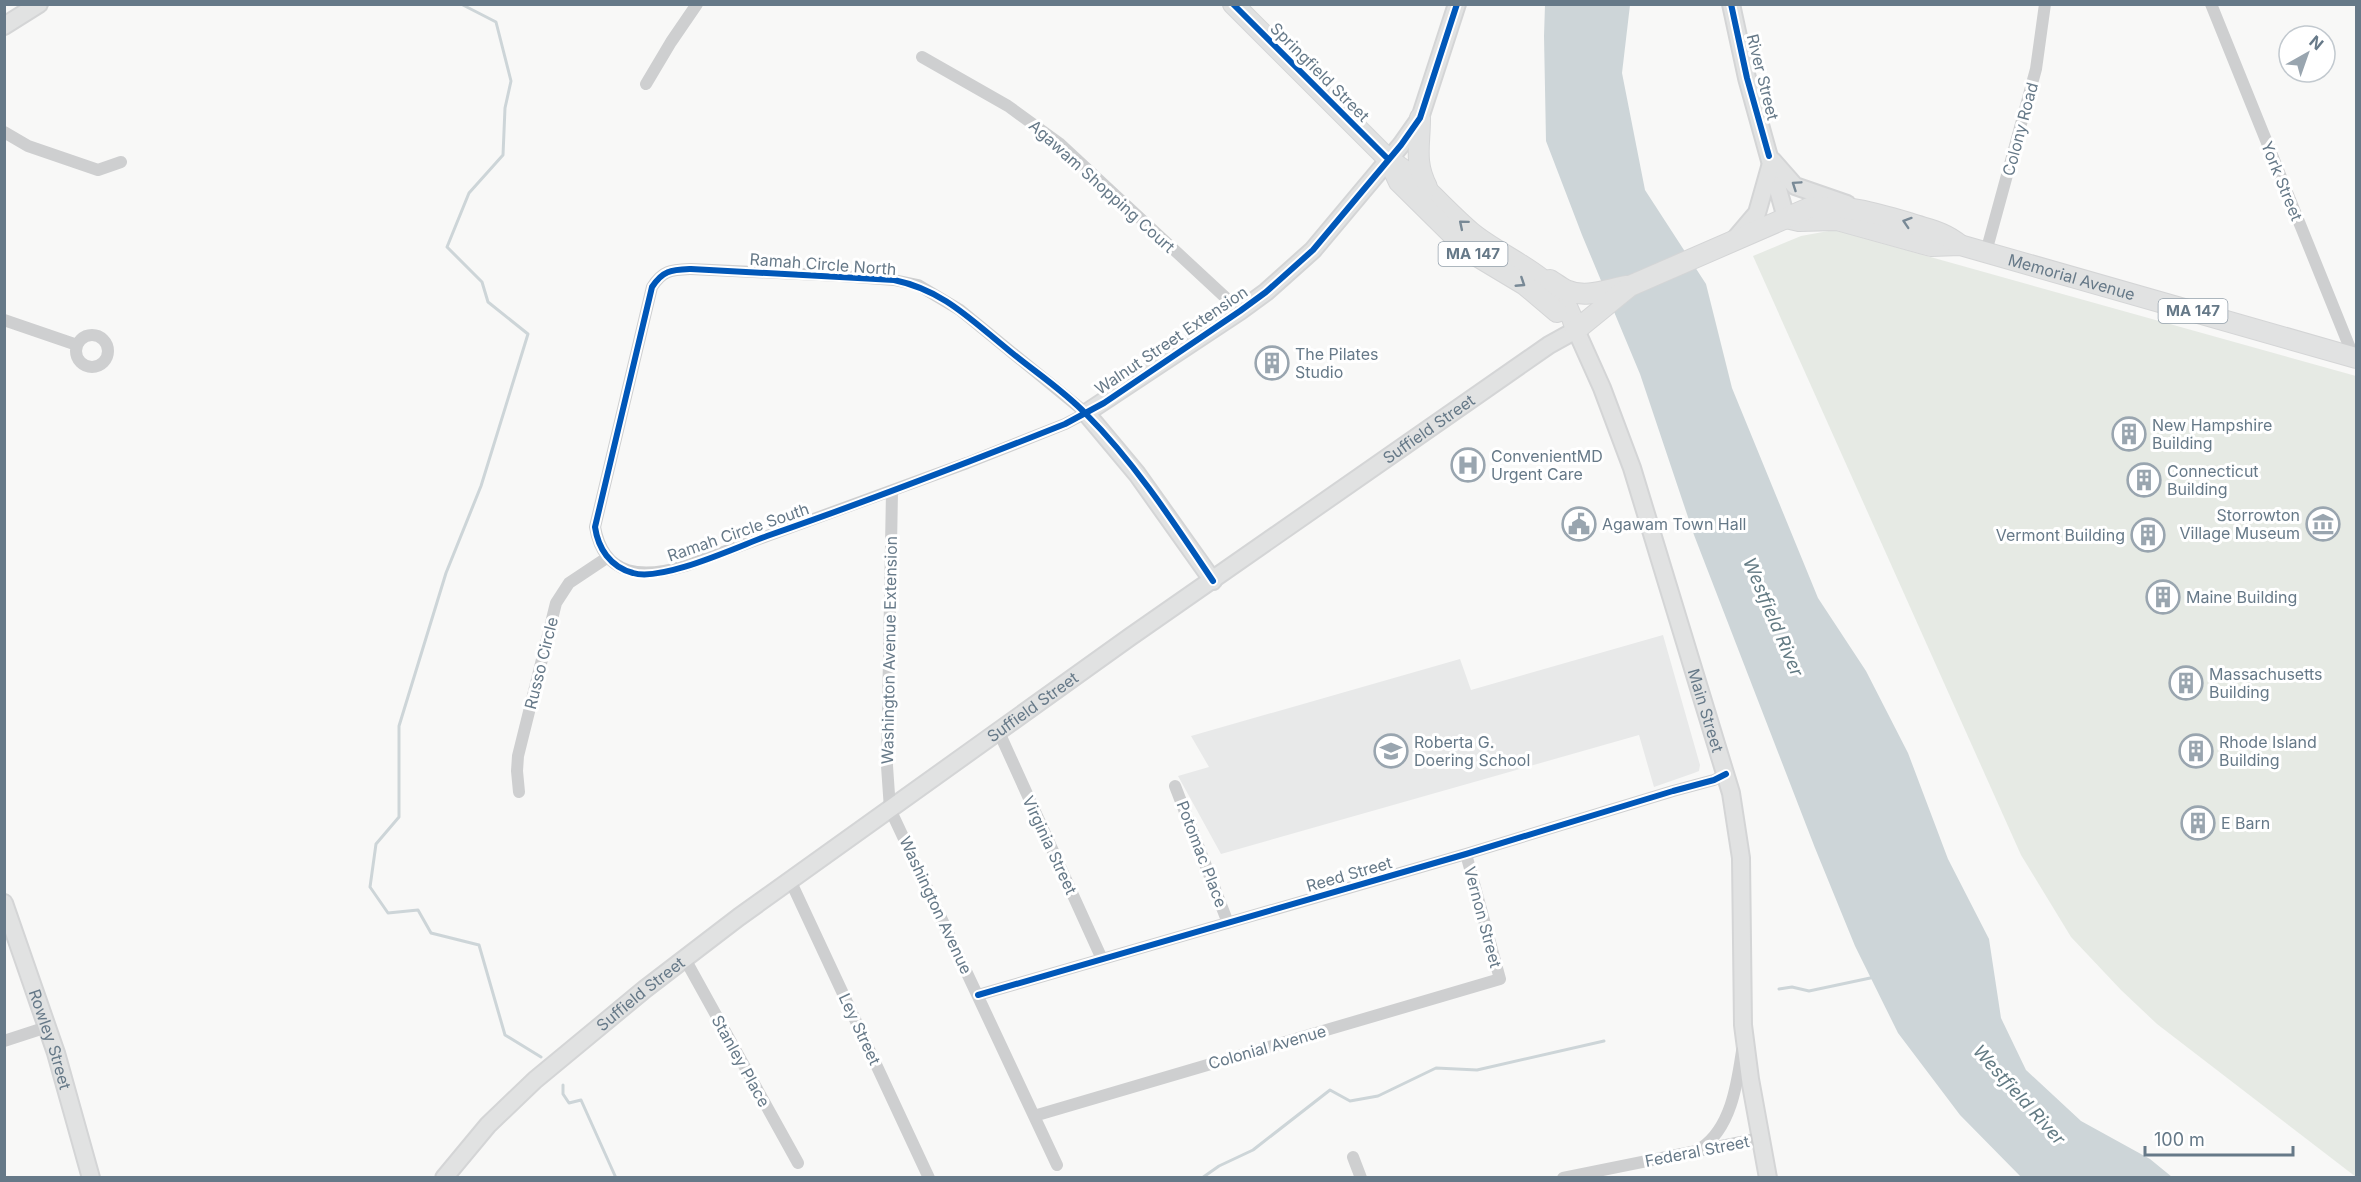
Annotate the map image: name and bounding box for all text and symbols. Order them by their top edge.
street label: Springfield Street [1266,18,1374,126]
north arrow [2277,24,2337,84]
text: N [2306,31,2328,54]
street label: River Street [1743,32,1783,122]
street label: Colony Road [1998,80,2042,178]
street label: Agawam Shopping Court [1025,115,1179,257]
street label: York Street [2257,138,2307,224]
one-way arrow [1792,181,1803,192]
one-way arrow [1902,217,1913,230]
one-way arrow [1459,221,1470,232]
road number: MA 147 [1438,242,1508,266]
street label: Ramah Circle North [749,249,897,279]
street label: Memorial Avenue [2006,249,2137,304]
one-way arrow [1514,276,1525,287]
street label: Walnut Street Extension [1091,281,1251,399]
road number: MA 147 [2158,299,2228,323]
place label: The Pilates Studio [1295,344,1378,382]
building icon: The Pilates Studio [1254,345,1290,381]
street label: Suffield Street [1379,390,1478,468]
place label: New Hampshire Building [2152,415,2272,453]
building icon: New Hampshire Building [2111,416,2147,452]
place label: ConvenientMD Urgent Care [1491,446,1603,484]
hospital icon: ConvenientMD Urgent Care [1450,447,1486,483]
place label: Connecticut Building [2167,461,2259,499]
building icon: Connecticut Building [2126,462,2162,498]
street label: Ramah Circle South [665,498,811,566]
place label: Storrowton Village Museum [2180,505,2300,543]
public building icon: Agawam Town Hall [1561,506,1597,542]
museum icon: Storrowton Village Museum [2305,506,2341,542]
place label: Agawam Town Hall [1602,514,1746,534]
building icon: Vermont Building [2130,517,2166,553]
place label: Vermont Building [1996,525,2125,545]
street label: Washington Avenue Extension [877,536,901,764]
water label: Westfield River [1739,554,1808,680]
building icon: Maine Building [2145,579,2181,615]
place label: Maine Building [2186,587,2297,607]
street label: Russo Circle [520,615,562,711]
place label: Massachusetts Building [2209,664,2323,702]
building icon: Massachusetts Building [2168,665,2204,701]
street label: Main Street [1684,666,1728,755]
street label: Suffield Street [983,667,1082,746]
place label: Roberta G. Doering School [1414,732,1530,770]
place label: Rhode Island Building [2219,732,2317,770]
school or university icon: Roberta G. Doering School [1373,733,1409,769]
building icon: Rhode Island Building [2178,733,2214,769]
street label: Virginia Street [1018,793,1082,897]
street label: Potomac Place [1172,798,1232,910]
building icon: E Barn [2180,805,2216,841]
place label: E Barn [2221,813,2270,833]
street label: Washington Avenue [895,833,977,977]
street label: Reed Street [1304,852,1394,896]
street label: Vernon Street [1460,864,1506,970]
street label: Suffield Street [592,952,688,1035]
street label: Rowley Street [25,987,76,1092]
street label: Ley Street [835,990,885,1068]
street label: Stanley Place [708,1012,774,1110]
street label: Colonial Avenue [1206,1021,1328,1073]
water label: Westfield River [1969,1040,2070,1150]
scale bar [2145,1119,2294,1157]
text: 100 m [2154,1129,2205,1150]
street label: Federal Street [1643,1131,1751,1171]

